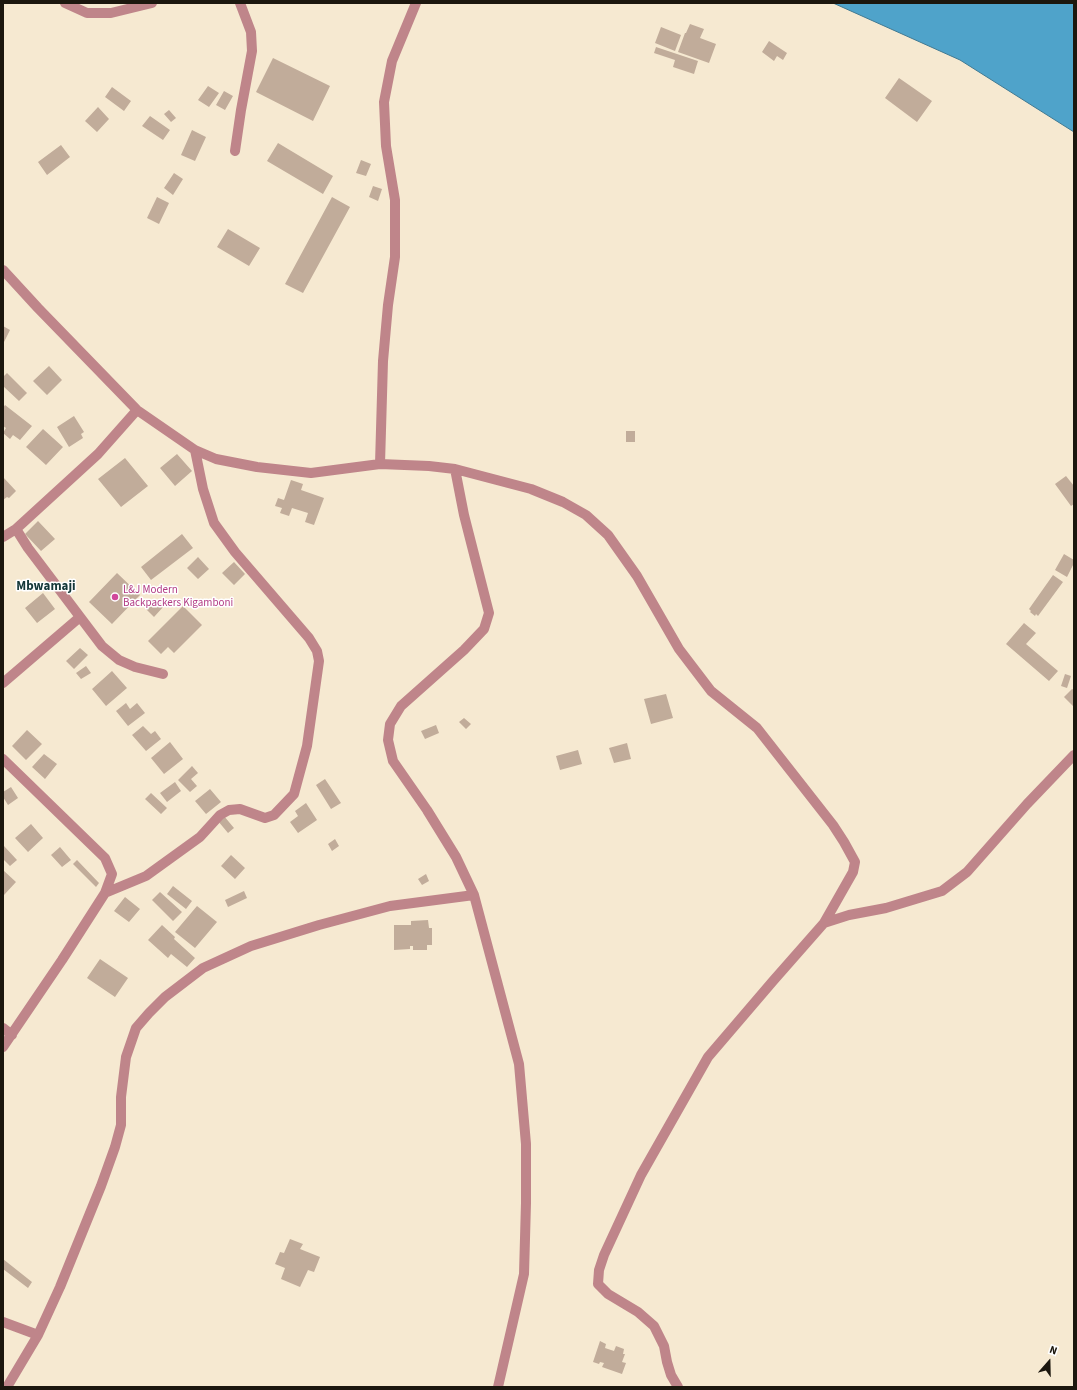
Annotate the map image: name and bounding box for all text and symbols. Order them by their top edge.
district label: Mbwamaji [16,579,76,595]
place label: L&J Modern Backpackers Kigamboni [123,584,233,610]
marker: L&J Modern Backpackers Kigamboni [110,592,120,602]
north arrow [1029,1342,1069,1382]
text: N [1047,1342,1059,1359]

